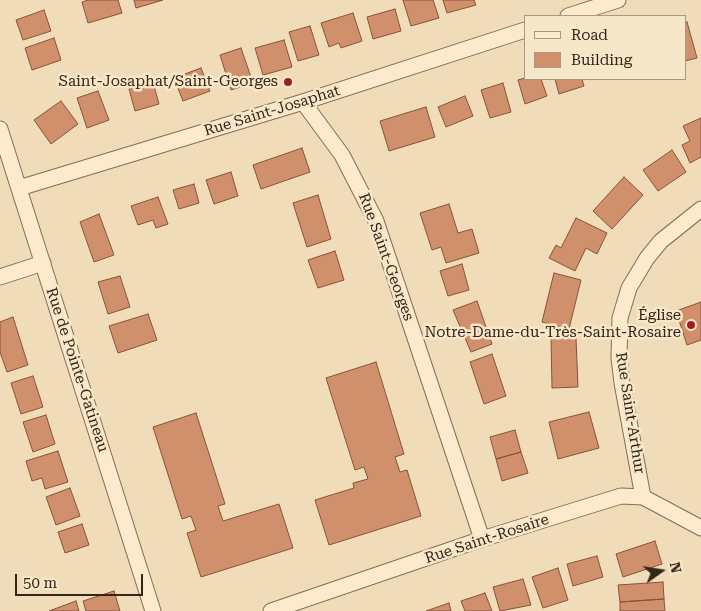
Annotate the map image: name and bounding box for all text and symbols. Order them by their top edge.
legend [524,15,686,80]
text: Road [571,26,608,44]
text: Building [571,51,632,69]
place label: Saint-Josaphat/Saint-Georges [59,73,278,91]
marker: Saint-Josaphat/Saint-Georges [282,76,294,88]
street label: Rue Saint-Josaphat [202,82,342,140]
street label: Rue Saint-Georges [355,191,417,323]
street label: Rue de Pointe-Gatineau [42,285,112,455]
place label: Église Notre-Dame-du-Très-Saint-Rosaire [425,307,681,342]
marker: Église Notre-Dame-du-Très-Saint-Rosaire [685,319,697,331]
street label: Rue Saint-Arthur [612,351,648,475]
street label: Rue Saint-Rosaire [423,510,551,568]
north arrow [636,546,686,596]
text: N [667,561,685,575]
scale bar [18,564,145,596]
text: 50 m [23,574,57,592]

